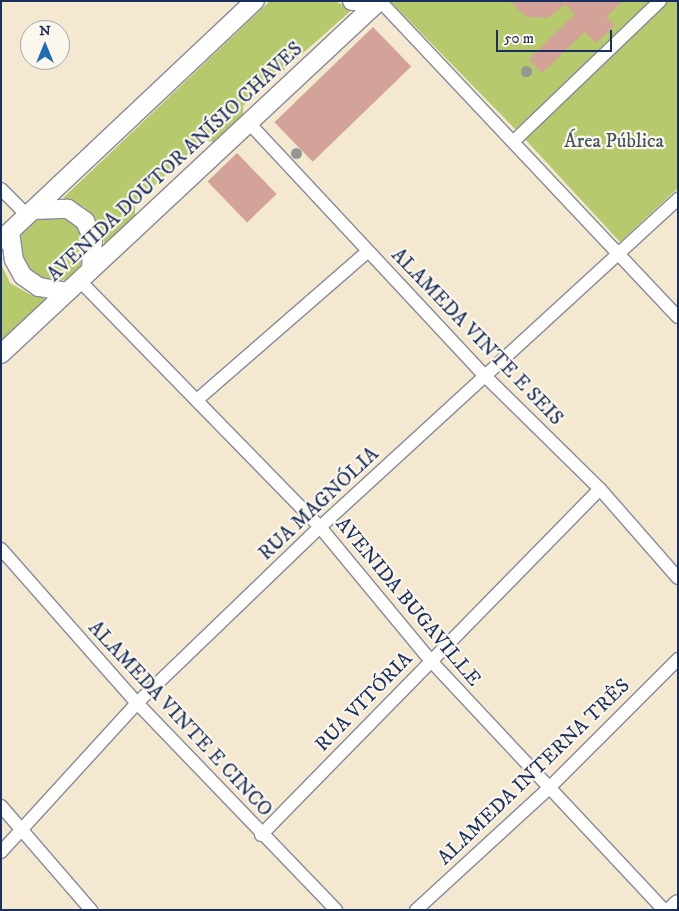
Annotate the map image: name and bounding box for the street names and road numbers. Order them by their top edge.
street label: AVENIDA DOUTOR ANÍSIO CHAVES [42,37,308,287]
street label: ALAMEDA VINTE E SEIS [386,243,568,431]
street label: RUA MAGNÓLIA [254,442,384,566]
street label: AVENIDA BUGAVILLE [330,513,486,691]
street label: ALAMEDA VINTE E CINCO [83,616,277,822]
street label: RUA VITÓRIA [310,647,418,757]
street label: ALAMEDA INTERNA TRÊS [433,674,635,870]

